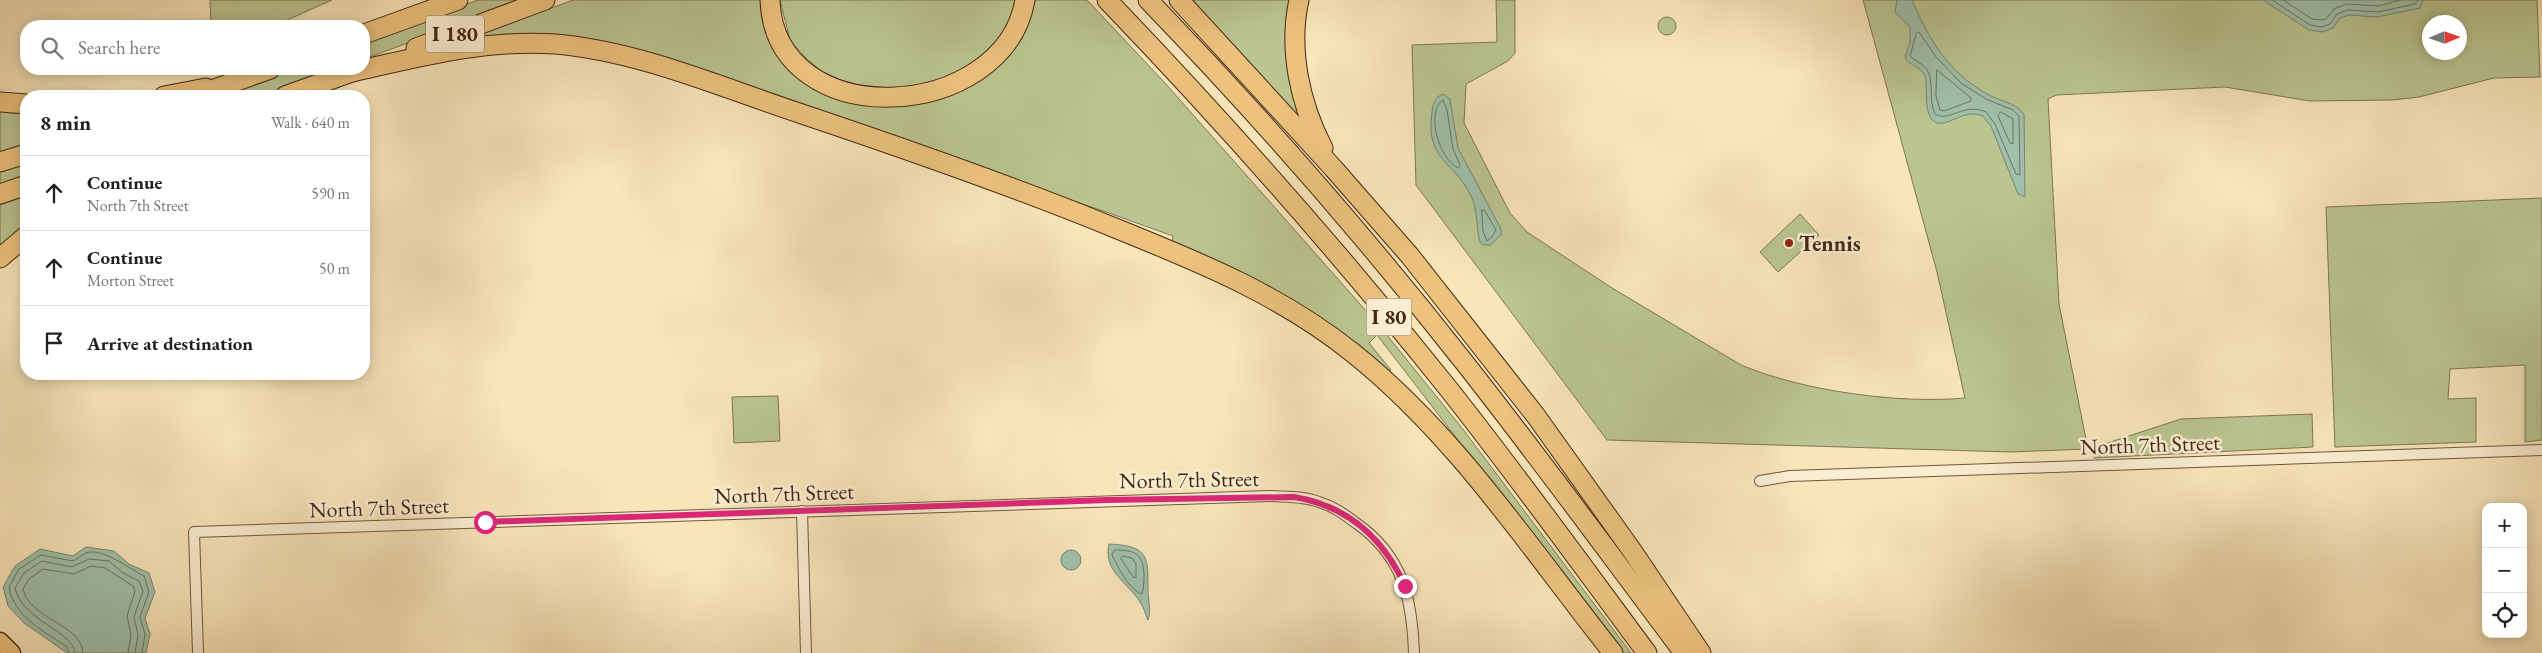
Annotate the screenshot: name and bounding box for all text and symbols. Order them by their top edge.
road number: I 180 [426,15,484,52]
north arrow [2422,15,2467,60]
search box [20,20,370,75]
icon: search [38,34,66,62]
text: Search here [78,35,160,60]
text: 8 min [40,109,91,136]
text: Walk · 640 m [271,112,350,133]
text: Continue [87,170,162,195]
icon: ahead [40,179,68,207]
text: 590 m [311,183,350,204]
text: North 7th Street [87,195,189,216]
place label: Tennis [1799,229,1861,258]
marker: Tennis [1783,237,1795,249]
text: Continue [87,245,162,270]
icon: ahead [40,254,68,282]
text: 50 m [319,258,350,279]
text: Morton Street [87,270,174,291]
road number: I 80 [1366,298,1412,336]
icon: arrive [40,329,68,357]
text: Arrive at destination [87,331,253,356]
street label: North 7th Street [2080,428,2220,461]
street label: North 7th Street [1119,464,1259,495]
street label: North 7th Street [714,477,854,510]
street label: North 7th Street [309,491,449,524]
map controls [2482,503,2527,638]
button: + [2482,503,2527,548]
route start [474,511,497,534]
button: − [2482,548,2527,593]
route end [1394,575,1417,598]
button: locate [2482,593,2527,638]

